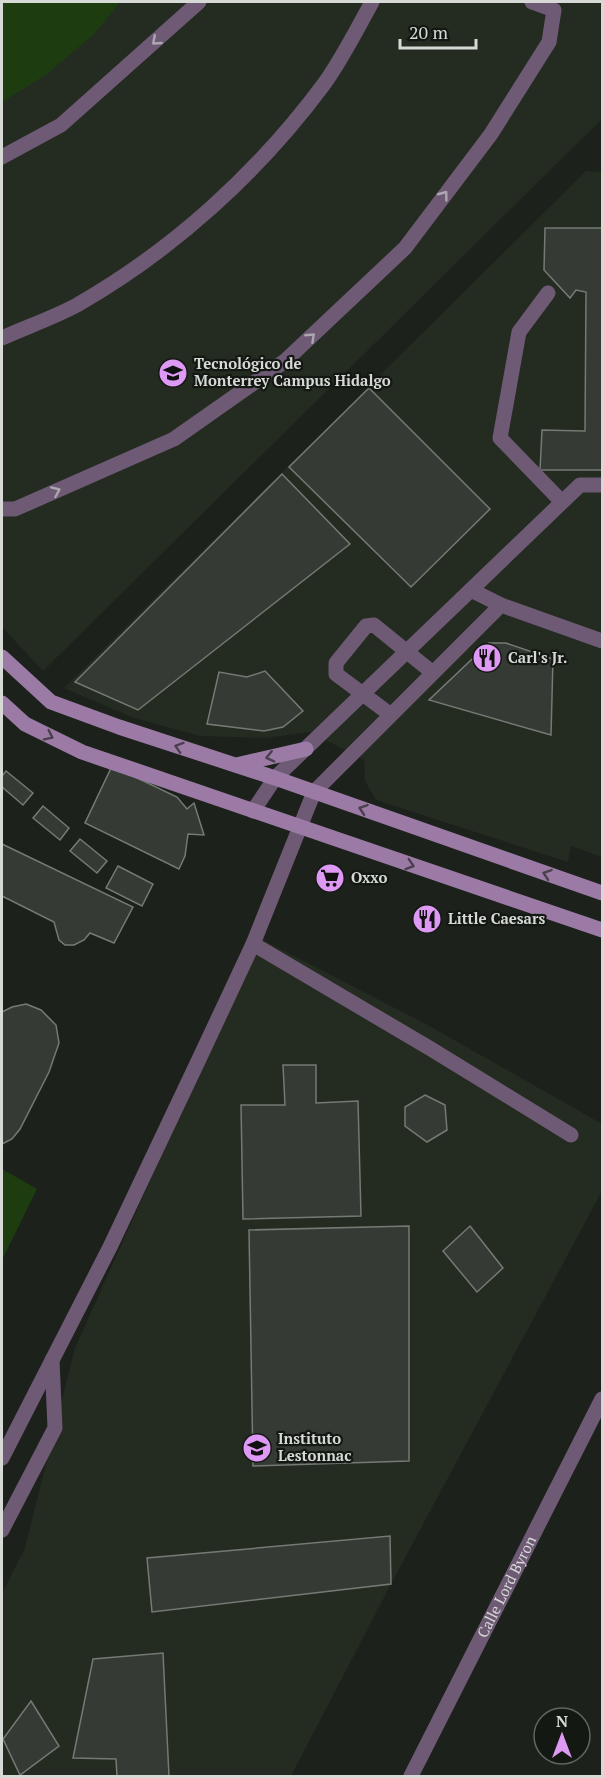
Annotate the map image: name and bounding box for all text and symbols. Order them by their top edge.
scale bar [400,12,476,50]
text: 20 m [409,20,449,44]
one-way arrow [152,34,163,45]
one-way arrow [437,191,448,202]
one-way arrow [303,333,314,344]
place label: Tecnológico de Monterrey Campus Hidalgo [194,353,391,390]
school or university icon: Tecnológico de Monterrey Campus Hidalgo [157,357,189,389]
one-way arrow [50,486,61,498]
restaurant icon: Carl's Jr. [471,642,503,674]
place label: Carl's Jr. [508,647,568,667]
one-way arrow [43,729,53,740]
one-way arrow [174,742,185,754]
one-way arrow [265,750,275,763]
one-way arrow [358,804,369,817]
one-way arrow [404,858,415,871]
supermarket icon: Oxxo [314,862,346,894]
place label: Oxxo [351,867,388,887]
one-way arrow [542,868,553,881]
restaurant icon: Little Caesars [411,903,443,935]
place label: Little Caesars [448,908,545,928]
place label: Instituto Lestonnac [278,1428,351,1465]
school or university icon: Instituto Lestonnac [241,1432,273,1464]
street label: Calle Lord Byron [472,1532,540,1641]
north arrow [532,1706,592,1766]
text: N [556,1710,568,1732]

